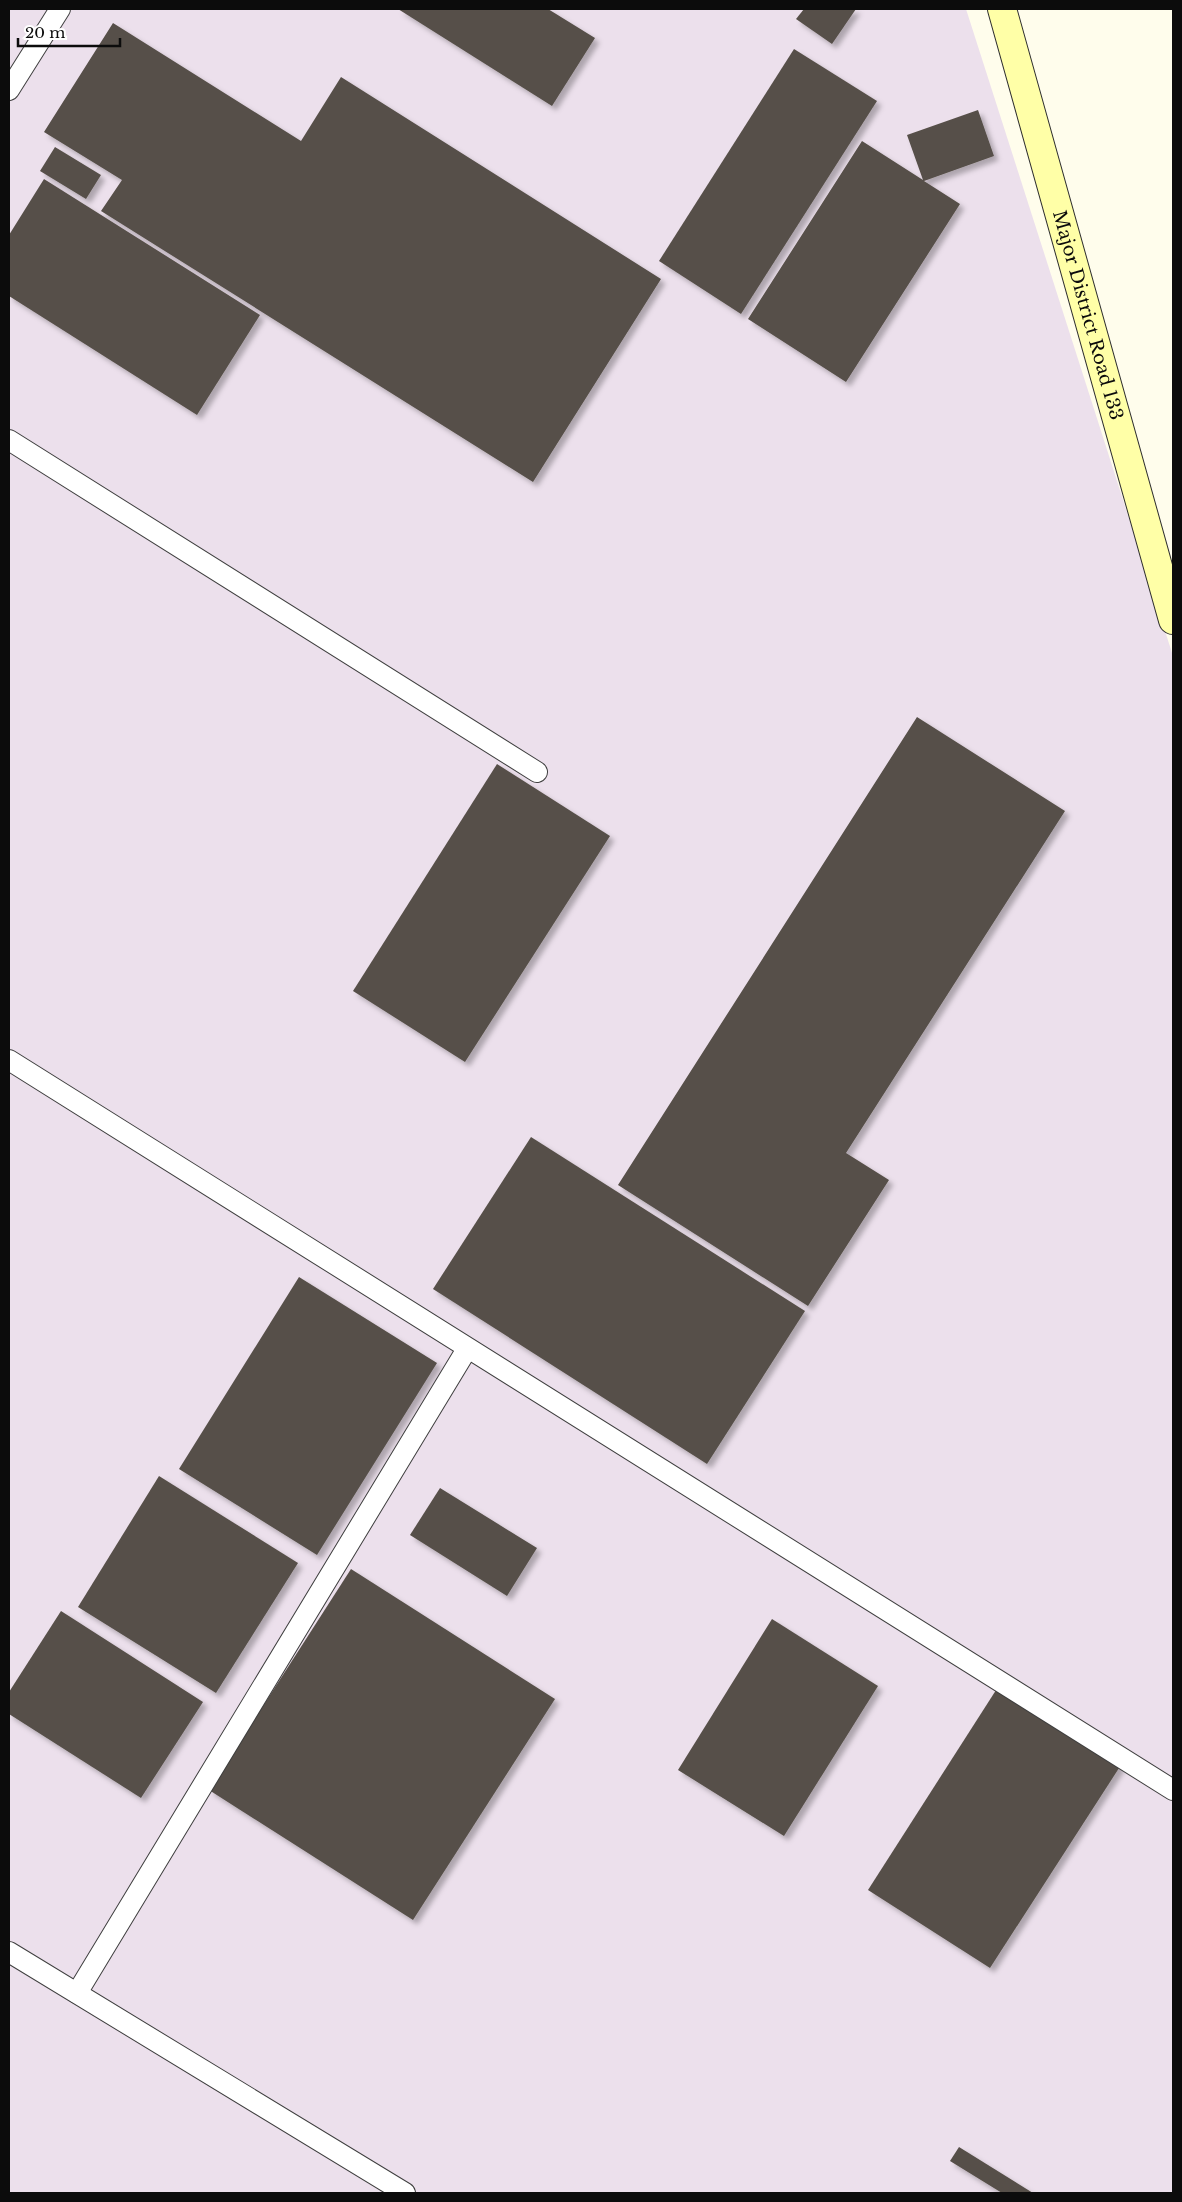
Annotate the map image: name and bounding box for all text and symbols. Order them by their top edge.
scale bar [18,15,120,47]
text: 20 m [25,23,65,42]
street label: Major District Road 133 [1048,208,1128,423]

